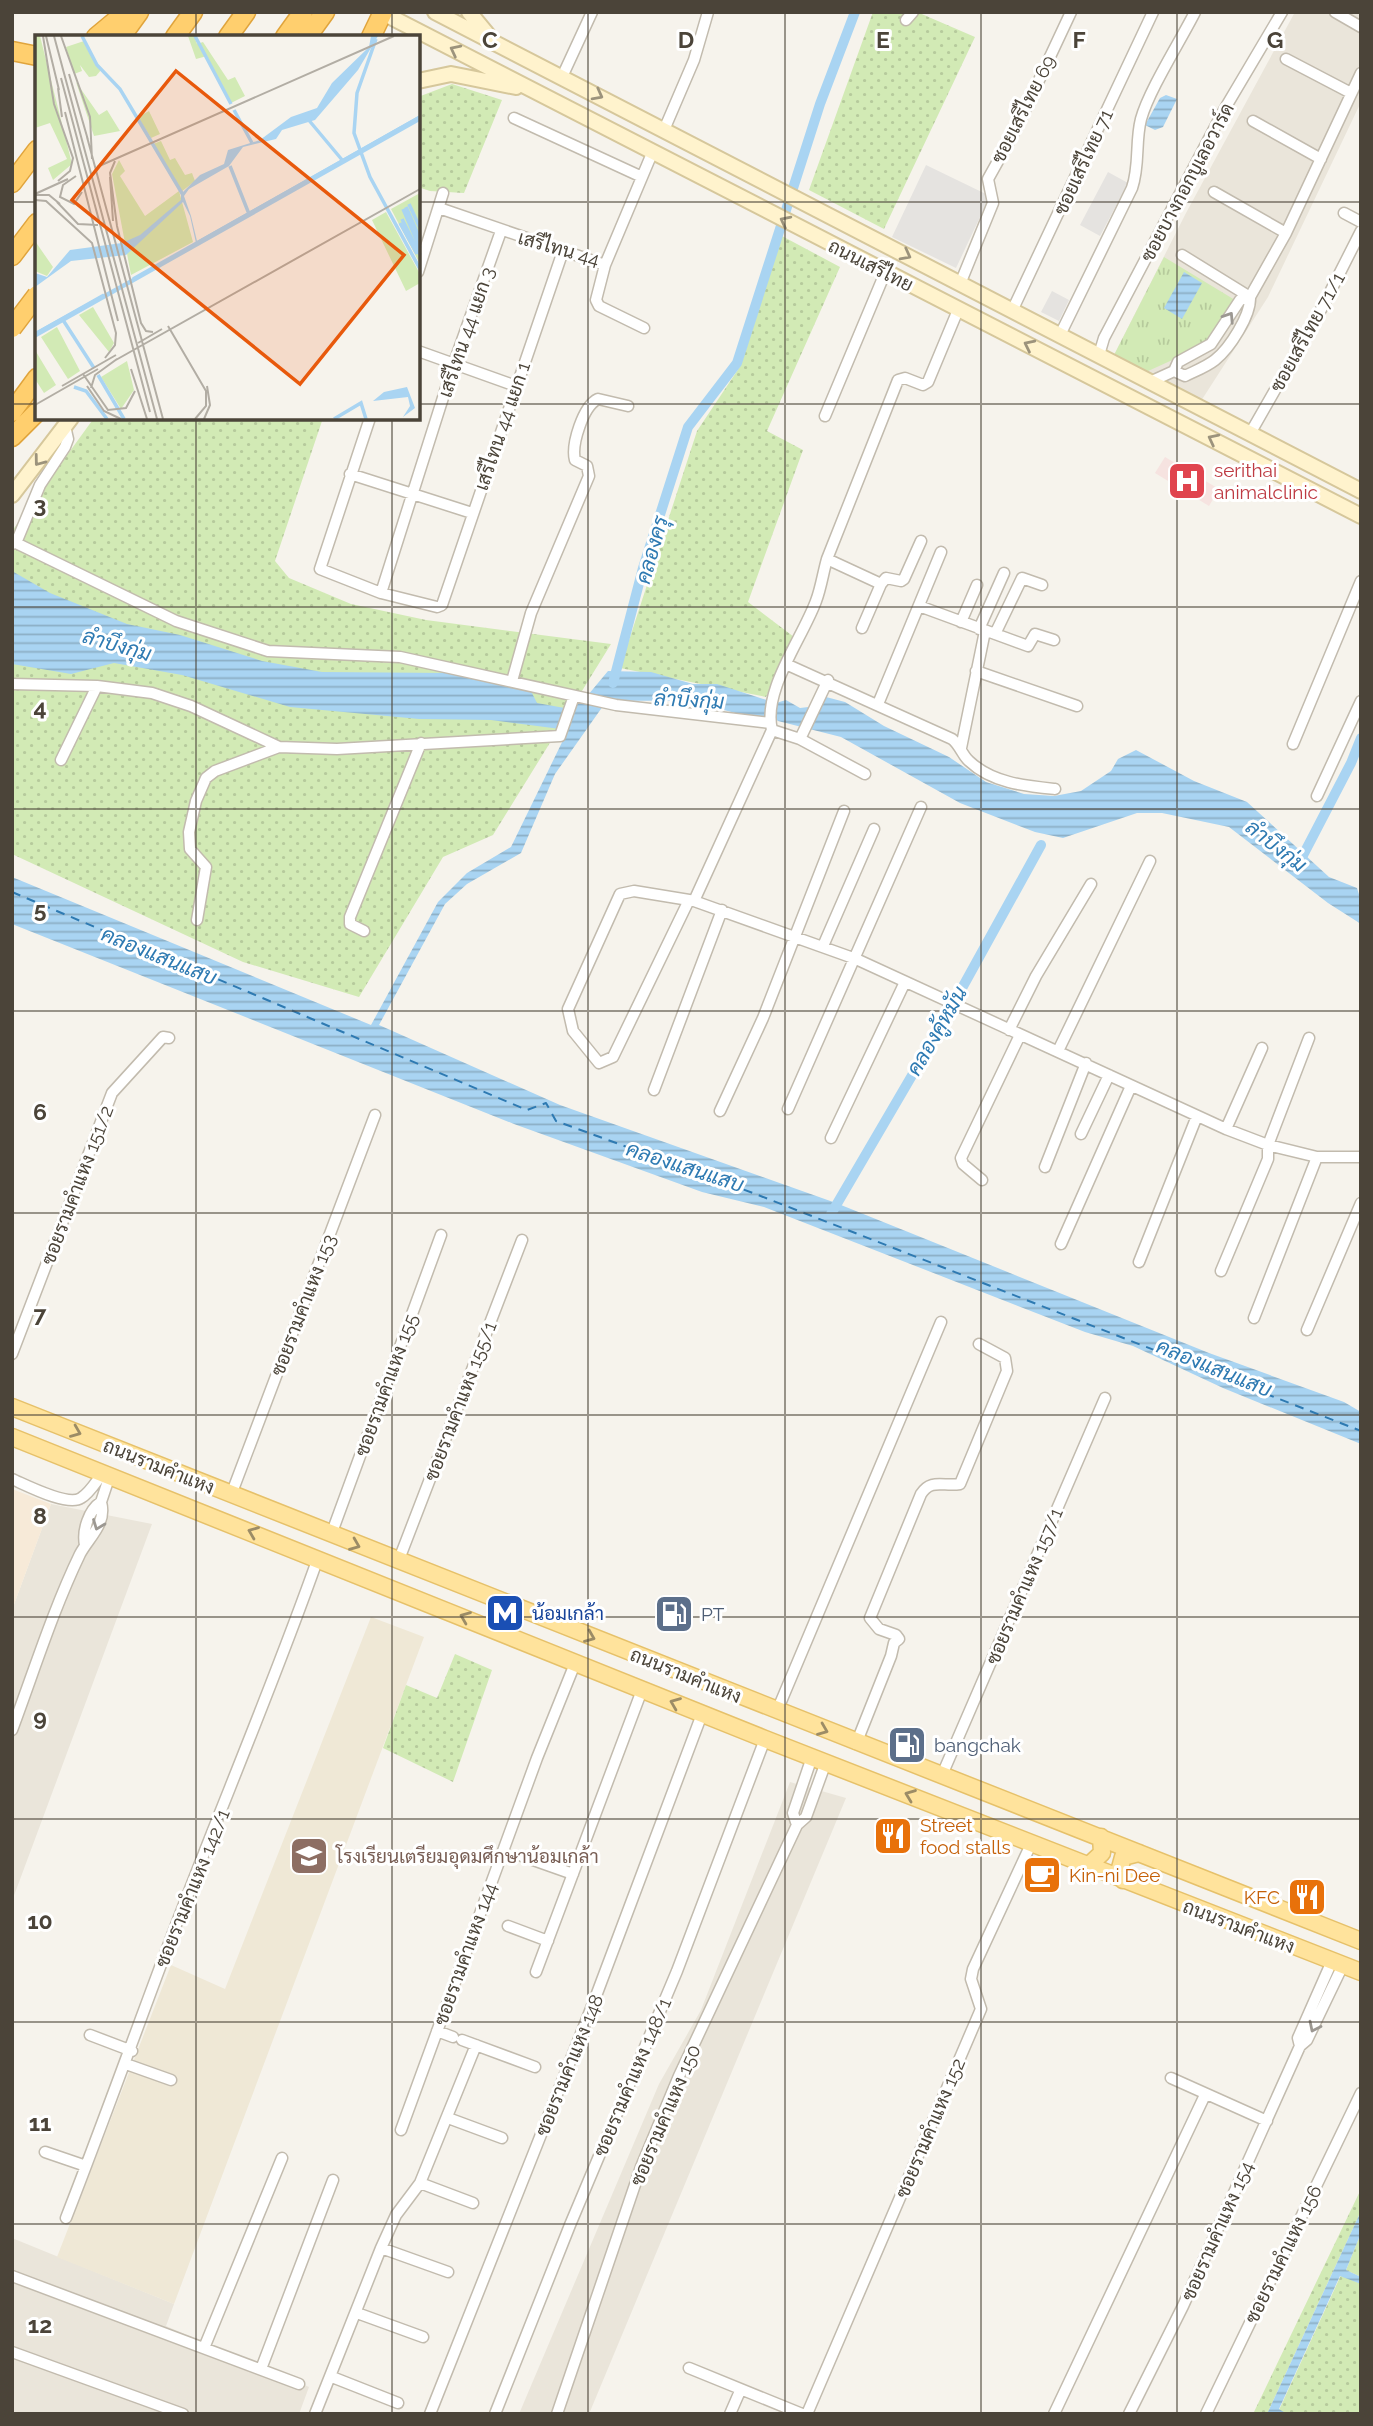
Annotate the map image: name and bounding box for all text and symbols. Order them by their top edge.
text: C [482,26,498,53]
text: D [678,26,694,53]
text: E [876,26,890,53]
text: F [1072,26,1086,53]
text: G [1267,26,1283,53]
inset map [35,35,420,420]
one-way arrow [450,44,462,58]
street label: ซอยเสรีไทย 69 [986,51,1060,167]
one-way arrow [590,87,603,101]
street label: ซอยบางกอกบูเลอวาร์ด [1135,98,1241,267]
street label: ซอยเสรีไทย 71 [1048,105,1117,218]
one-way arrow [780,215,792,229]
street label: เสรีไทน 44 [516,225,603,270]
street label: ถนนเสรีไทย [825,233,917,296]
one-way arrow [899,247,911,261]
street label: เสรีไทน 44 แยก 3 [432,264,499,400]
street label: ซอยเสรีไทย 71/1 [1264,268,1349,395]
one-way arrow [1221,311,1234,324]
one-way arrow [1024,340,1036,354]
street label: เสรีไทน 44 แยก 1 [469,359,534,493]
one-way arrow [1208,434,1220,448]
one-way arrow [34,453,47,465]
place label: serithai animalclinic [1214,459,1318,503]
hospital icon: serithai animalclinic [1166,460,1208,502]
text: 3 [34,491,46,518]
water label: คลองครุ [630,512,675,587]
water label: ลำบึงกุ่ม [79,623,155,668]
water label: ลำบึงกุ่ม [653,685,725,716]
text: 4 [33,694,47,721]
water label: ลำบึงกุ่ม [1240,814,1312,879]
text: 5 [34,896,47,923]
water label: คลองแสนแสบ [98,921,221,990]
water label: คลองคู้หมัน [901,981,975,1081]
text: 6 [33,1098,47,1125]
street label: ซอยรามคำแหง 151/2 [37,1102,117,1268]
water label: คลองแสนแสบ [623,1136,748,1197]
street label: ซอยรามคำแหง 153 [266,1231,340,1379]
text: 7 [34,1300,47,1327]
street label: ซอยรามคำแหง 155 [350,1311,422,1459]
street label: ซอยรามคำแหง 155/1 [419,1318,501,1484]
water label: คลองแสนแสบ [1153,1333,1276,1402]
one-way arrow [69,1424,81,1438]
street label: ถนนรามคำแหง [100,1434,218,1498]
text: 8 [33,1502,47,1529]
street label: ซอยรามคำแหง 157/1 [981,1504,1067,1668]
one-way arrow [93,1519,107,1531]
one-way arrow [248,1527,260,1541]
one-way arrow [348,1536,360,1550]
metro station icon: น้อมเกล้า [484,1592,526,1634]
fuel station icon: PT [653,1593,695,1635]
place label: น้อมเกล้า [532,1602,604,1624]
place label: PT [701,1603,725,1625]
one-way arrow [459,1611,471,1625]
one-way arrow [583,1628,595,1642]
street label: ถนนรามคำแหง [627,1643,745,1707]
one-way arrow [670,1697,682,1711]
text: 9 [33,1704,47,1731]
one-way arrow [817,1722,829,1736]
fuel station icon: bangchak [886,1724,928,1766]
place label: bangchak [934,1734,1021,1756]
one-way arrow [904,1789,916,1803]
street label: ซอยรามคำแหง 142/1 [150,1806,234,1970]
place label: Street food stalls [920,1814,1011,1858]
restaurant icon: Street food stalls [872,1815,914,1857]
school or university icon: โรงเรียนเตรียมอุดมศึกษาน้อมเกล้า [288,1835,330,1877]
place label: โรงเรียนเตรียมอุดมศึกษาน้อมเกล้า [335,1844,599,1869]
cafe icon: Kin-ni Dee [1021,1854,1063,1896]
place label: Kin-ni Dee [1069,1864,1160,1886]
restaurant icon: KFC [1286,1876,1328,1918]
street label: ซอยรามคำแหง 144 [429,1880,501,2028]
place label: KFC [1244,1886,1280,1908]
street label: ถนนรามคำแหง [1180,1895,1298,1957]
text: 10 [27,1907,53,1934]
street label: ซอยรามคำแหง 148 [531,1991,607,2139]
street label: ซอยรามคำแหง 148/1 [589,1994,675,2160]
one-way arrow [1308,2020,1322,2032]
street label: ซอยรามคำแหง 150 [625,2041,705,2189]
street label: ซอยรามคำแหง 152 [891,2055,969,2201]
text: 11 [29,2109,51,2136]
street label: ซอยรามคำแหง 154 [1176,2158,1258,2304]
street label: ซอยรามคำแหง 156 [1240,2181,1326,2327]
text: 12 [28,2311,52,2338]

